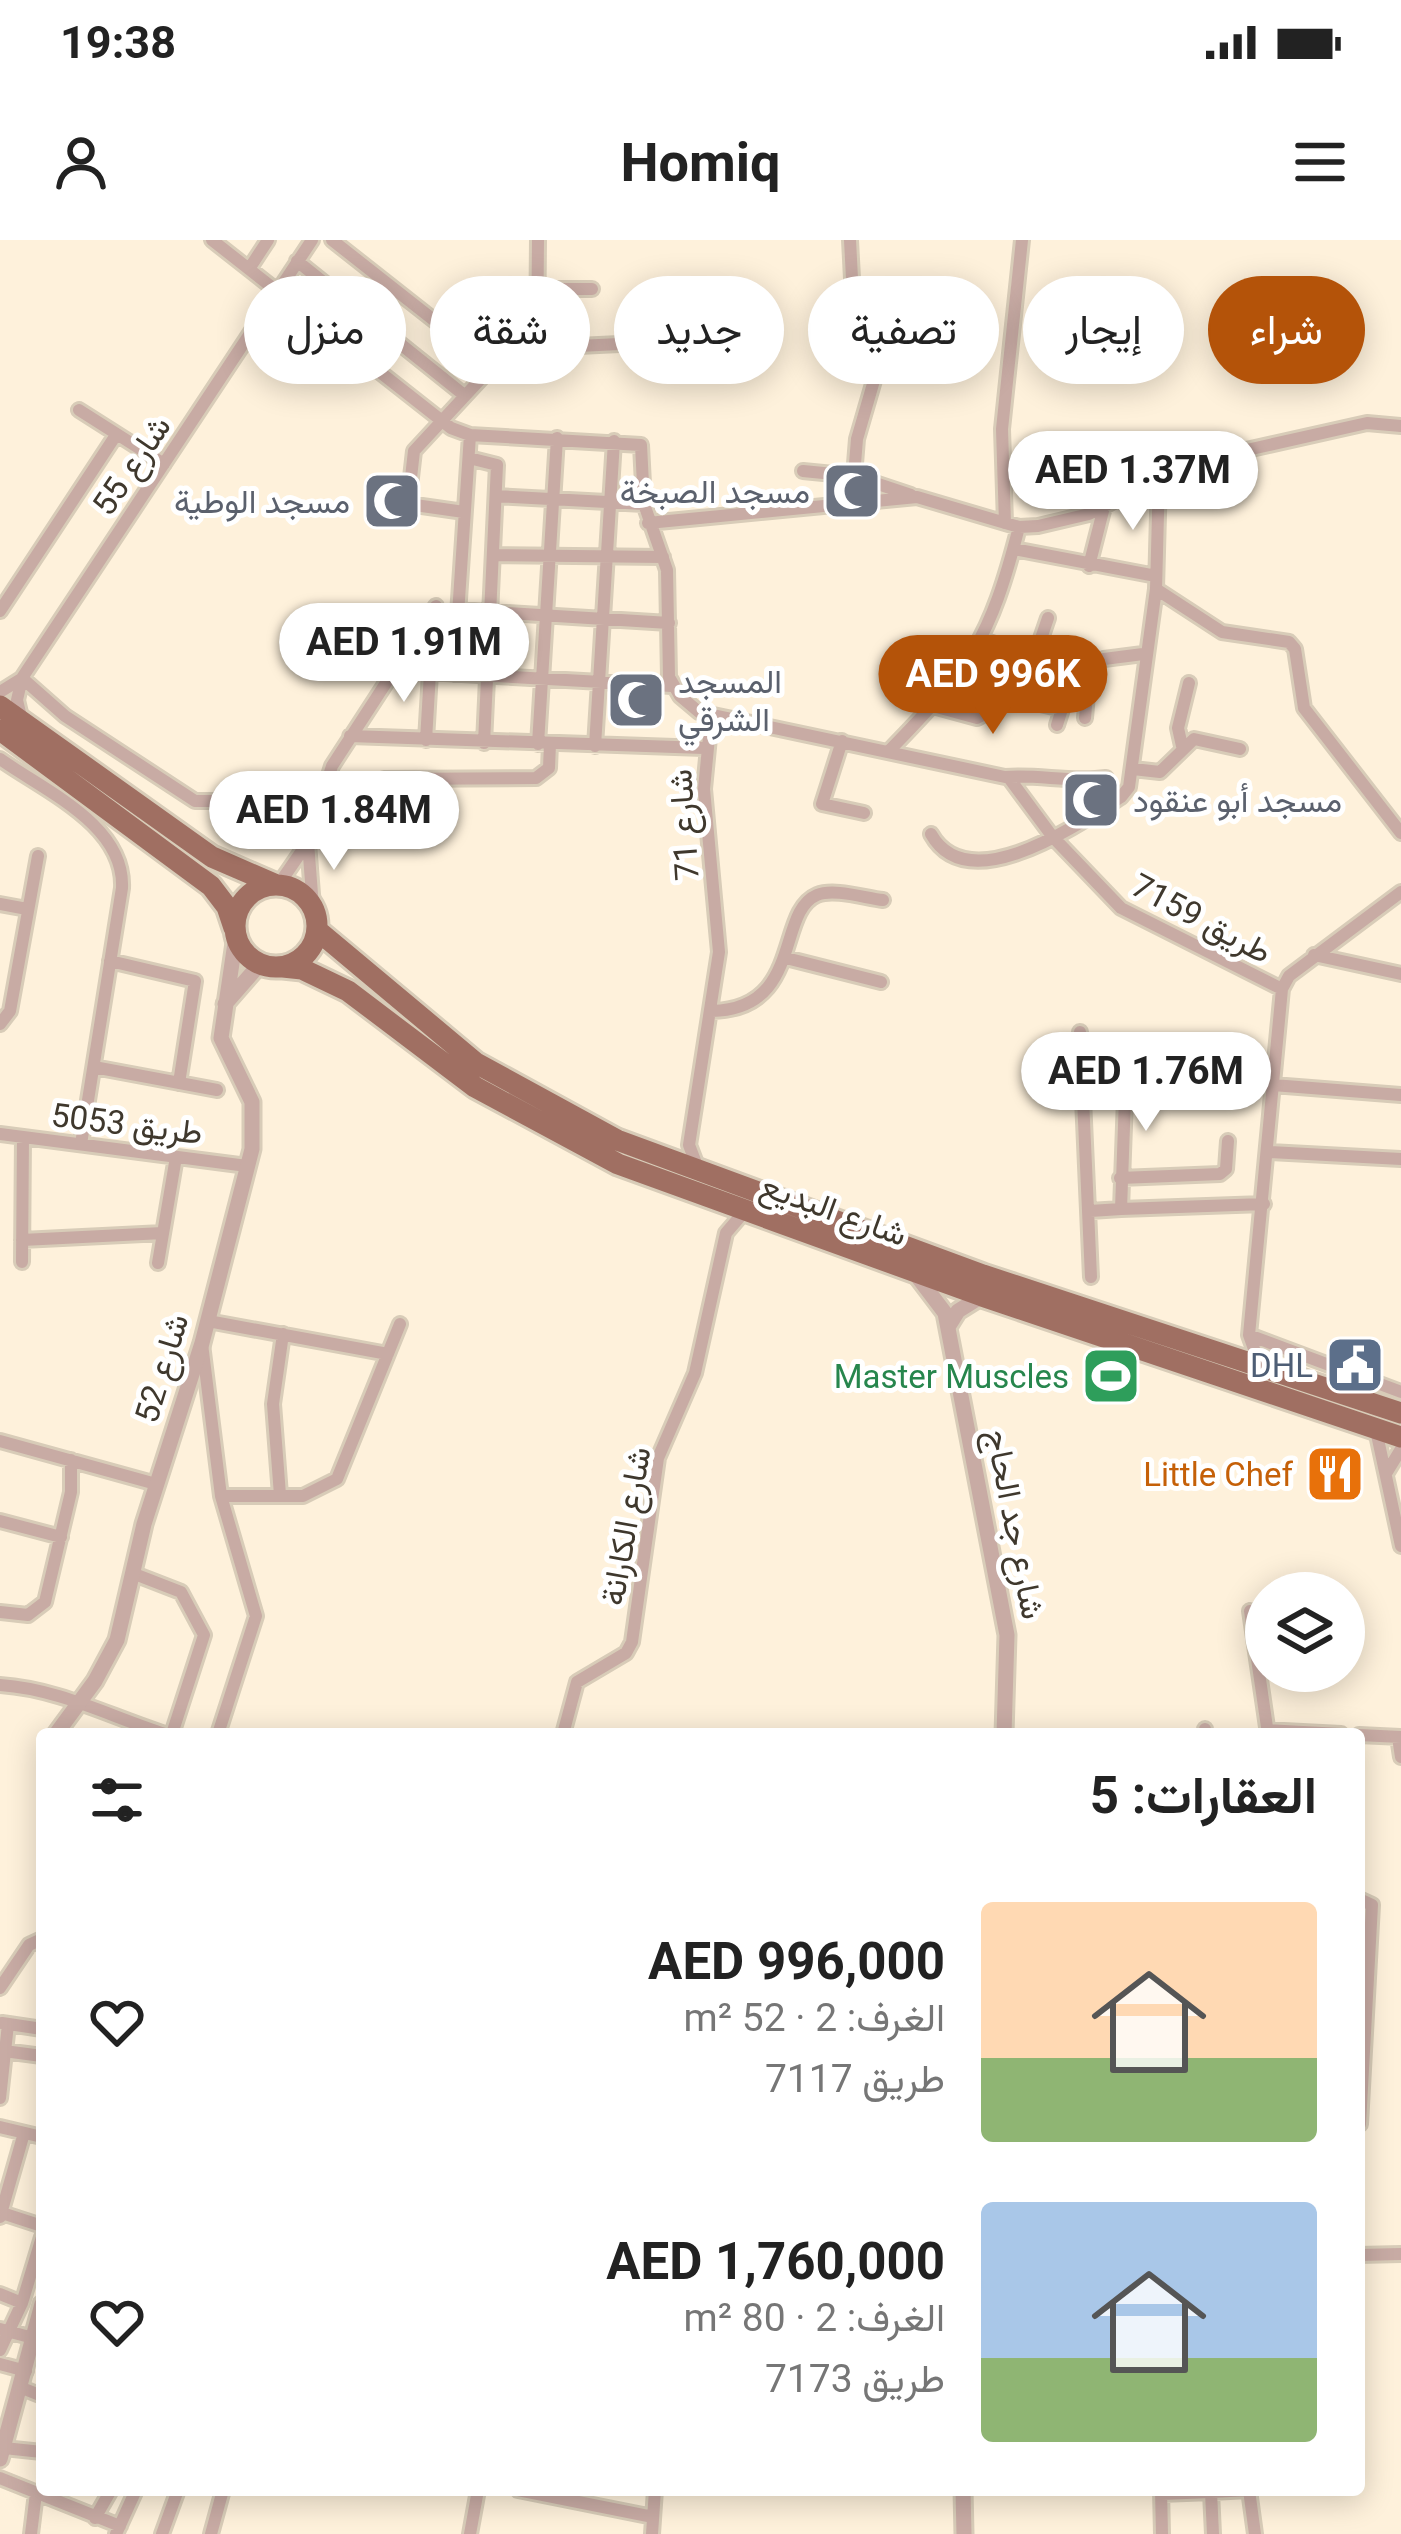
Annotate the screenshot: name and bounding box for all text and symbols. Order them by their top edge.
text: 19:38 [60,16,176,69]
icon: person [48,129,114,195]
icon: menu [1287,129,1353,195]
text: Homiq [620,131,781,194]
chip: منزل [244,276,406,384]
chip: شقة [430,276,590,384]
chip: جديد [614,276,784,384]
chip: تصفية [808,276,999,384]
chip: إيجار [1023,276,1184,384]
chip: شراء [1208,276,1365,384]
street label: شارع 55 [84,408,181,524]
pin: AED 1.37M [996,431,1270,533]
text: AED 1.37M [1035,447,1231,493]
mosque icon: مسجد الصبخة [821,460,883,522]
mosque icon: مسجد الوطية [361,470,423,532]
place label: مسجد الصبخة [620,472,810,511]
place label: مسجد الوطية [174,482,350,522]
pin: AED 1.91M [267,603,541,705]
text: AED 1.91M [306,619,502,665]
pin: AED 996K [869,635,1117,737]
text: AED 996K [905,651,1081,697]
place label: المسجد الشرقي [678,662,782,746]
mosque icon: المسجد الشرقي [605,669,667,731]
street label: شارع 71 [660,768,710,882]
mosque icon: مسجد أبو عنقود [1060,769,1122,831]
pin: AED 1.84M [197,771,471,873]
place label: مسجد أبو عنقود [1133,781,1342,821]
text: AED 1.84M [236,787,432,833]
street label: طريق 7159 [1125,865,1278,972]
pin: AED 1.76M [1009,1032,1283,1134]
text: AED 1.76M [1048,1048,1244,1094]
street label: طريق 5053 [49,1095,205,1153]
street label: شارع البديع [754,1165,912,1257]
street label: شارع 52 [127,1309,199,1428]
public building icon: DHL [1324,1334,1386,1396]
sports icon: Master Muscles [1080,1345,1142,1407]
place label: DHL [1250,1346,1313,1385]
place label: Master Muscles [834,1357,1069,1396]
street label: شارع جد الحاج [975,1426,1053,1623]
restaurant icon: Little Chef [1304,1443,1366,1505]
street label: شارع الكارانة [592,1444,662,1609]
place label: Little Chef [1143,1455,1294,1494]
map controls [1245,1572,1365,1692]
button: layers [1245,1572,1365,1692]
text: العقارات: 5 [1090,1766,1317,1825]
icon: filters [84,1767,150,1833]
text: AED 996,000 [648,1932,945,1991]
icon: home [1077,1950,1221,2094]
icon: heart [84,1989,150,2055]
text: الغرف: 2 · 52 m² [684,1995,945,2041]
text: طريق 7117 [765,2056,945,2102]
text: AED 1,760,000 [606,2232,945,2291]
icon: home [1077,2250,1221,2394]
icon: heart [84,2289,150,2355]
text: الغرف: 2 · 80 m² [684,2295,945,2341]
text: طريق 7173 [765,2356,945,2402]

